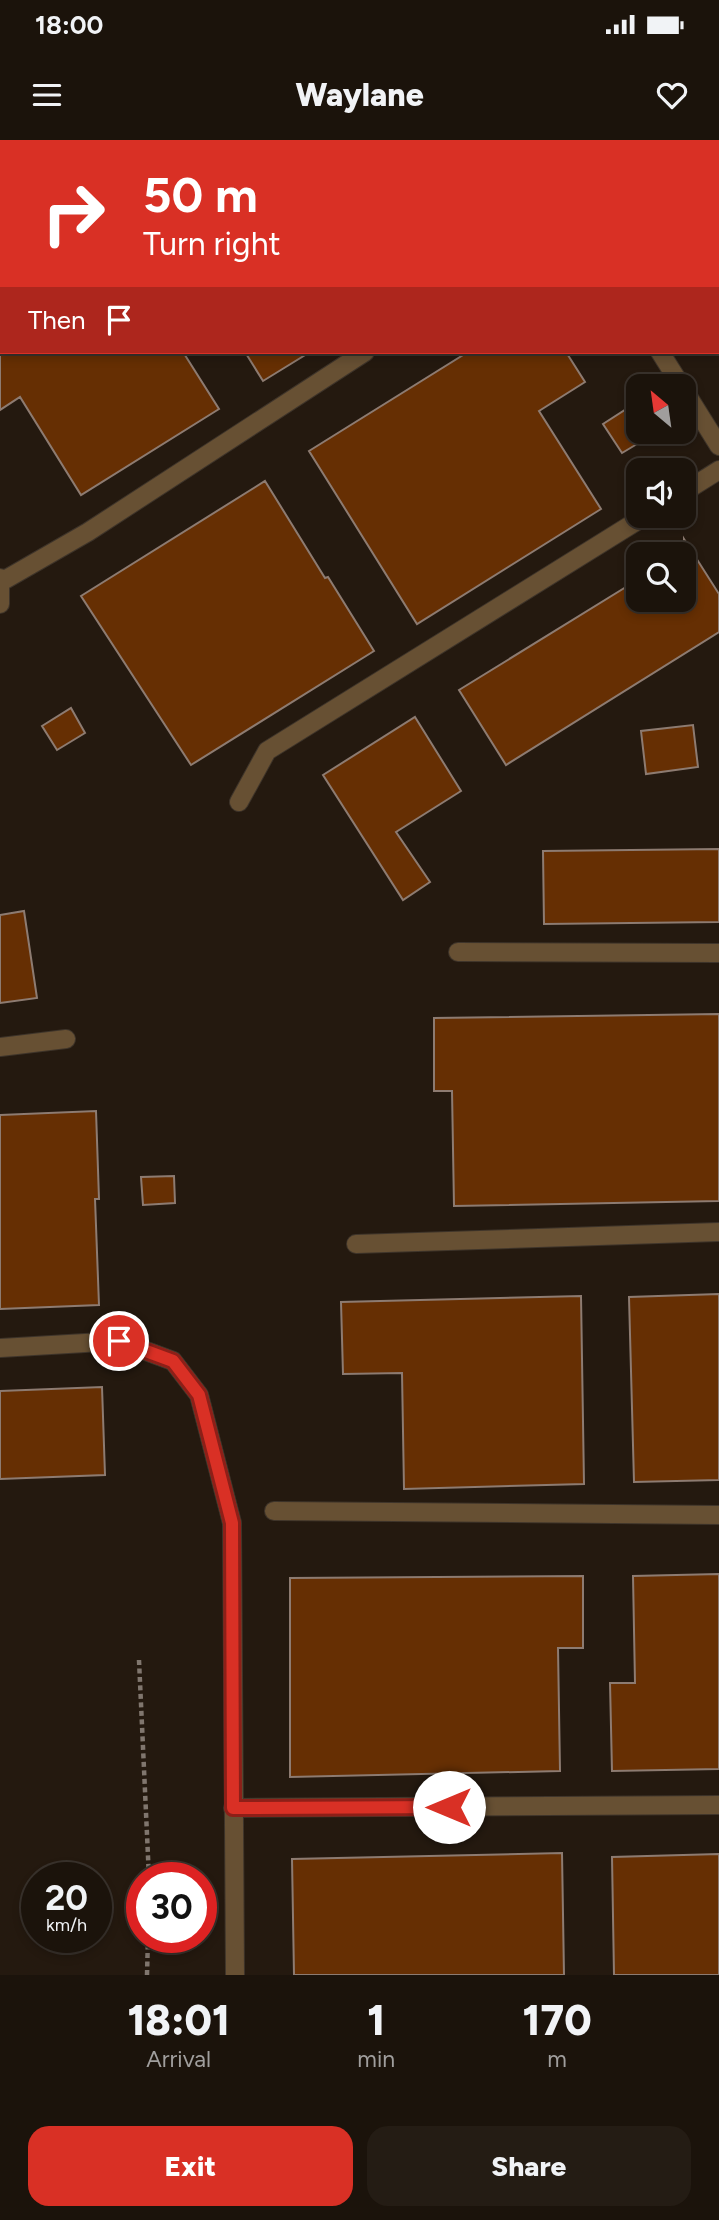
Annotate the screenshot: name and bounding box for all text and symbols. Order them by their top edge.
text: 18:00 [35,9,103,41]
icon: menu [28,76,66,114]
text: Waylane [295,76,424,114]
icon: heart [653,76,691,114]
text: 50 m [143,165,258,224]
icon: right [28,168,119,259]
text: Turn right [143,225,281,263]
icon: arrive [100,301,138,339]
text: Then [28,304,86,336]
north arrow [626,374,696,444]
map controls [626,374,696,612]
button: sound [626,458,696,528]
button: search [626,542,696,612]
pin [89,1311,149,1371]
icon: arrive [100,1322,138,1360]
position arrow [412,1770,486,1844]
speed limit sign: 30 [126,1862,217,1953]
text: 20 [45,1877,88,1919]
text: km/h [46,1914,87,1936]
text: 18:01 [127,1995,230,2046]
text: 1 [367,1995,385,2046]
text: 170 [523,1995,592,2046]
text: Arrival [146,2045,211,2073]
text: min [357,2045,395,2073]
text: m [547,2045,567,2073]
button: Exit [28,2126,353,2206]
button: Share [367,2126,691,2206]

